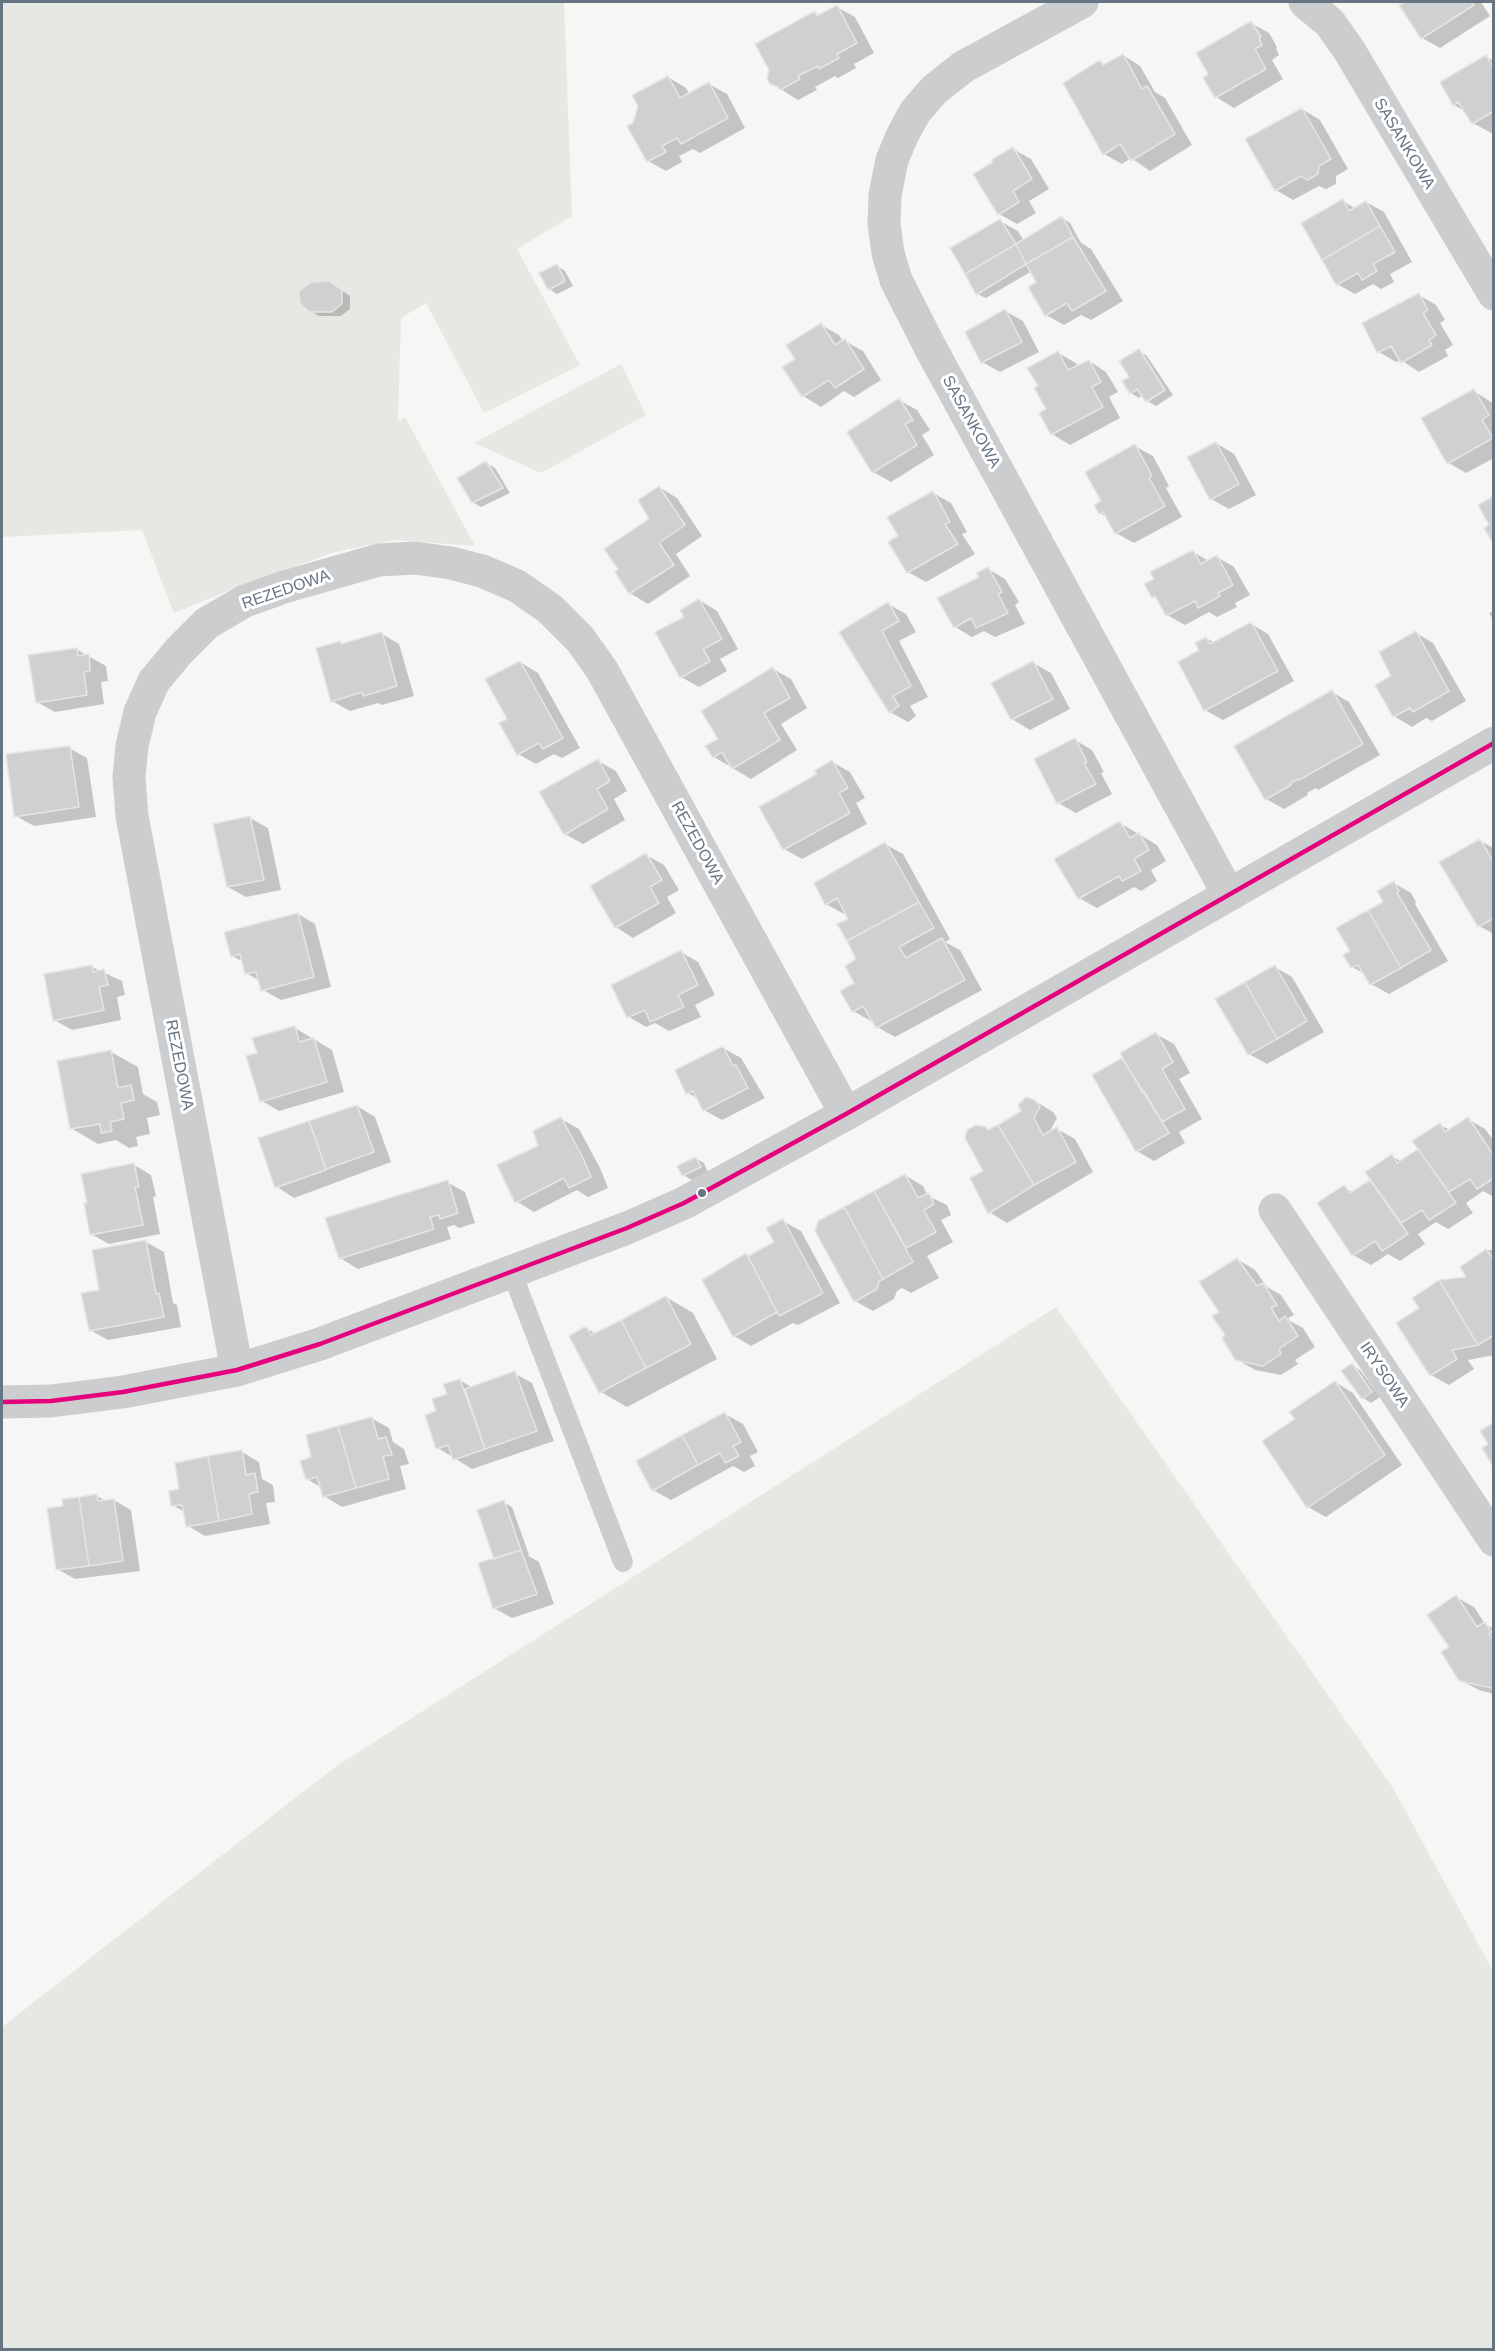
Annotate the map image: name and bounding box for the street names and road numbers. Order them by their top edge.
street label: SASANKOWA [1369,95,1439,193]
street label: SASANKOWA [938,373,1004,471]
street label: REZEDOWA [239,566,333,614]
street label: REZEDOWA [666,798,728,888]
street label: REZEDOWA [161,1018,197,1112]
street label: IRYSOWA [1355,1339,1413,1411]

